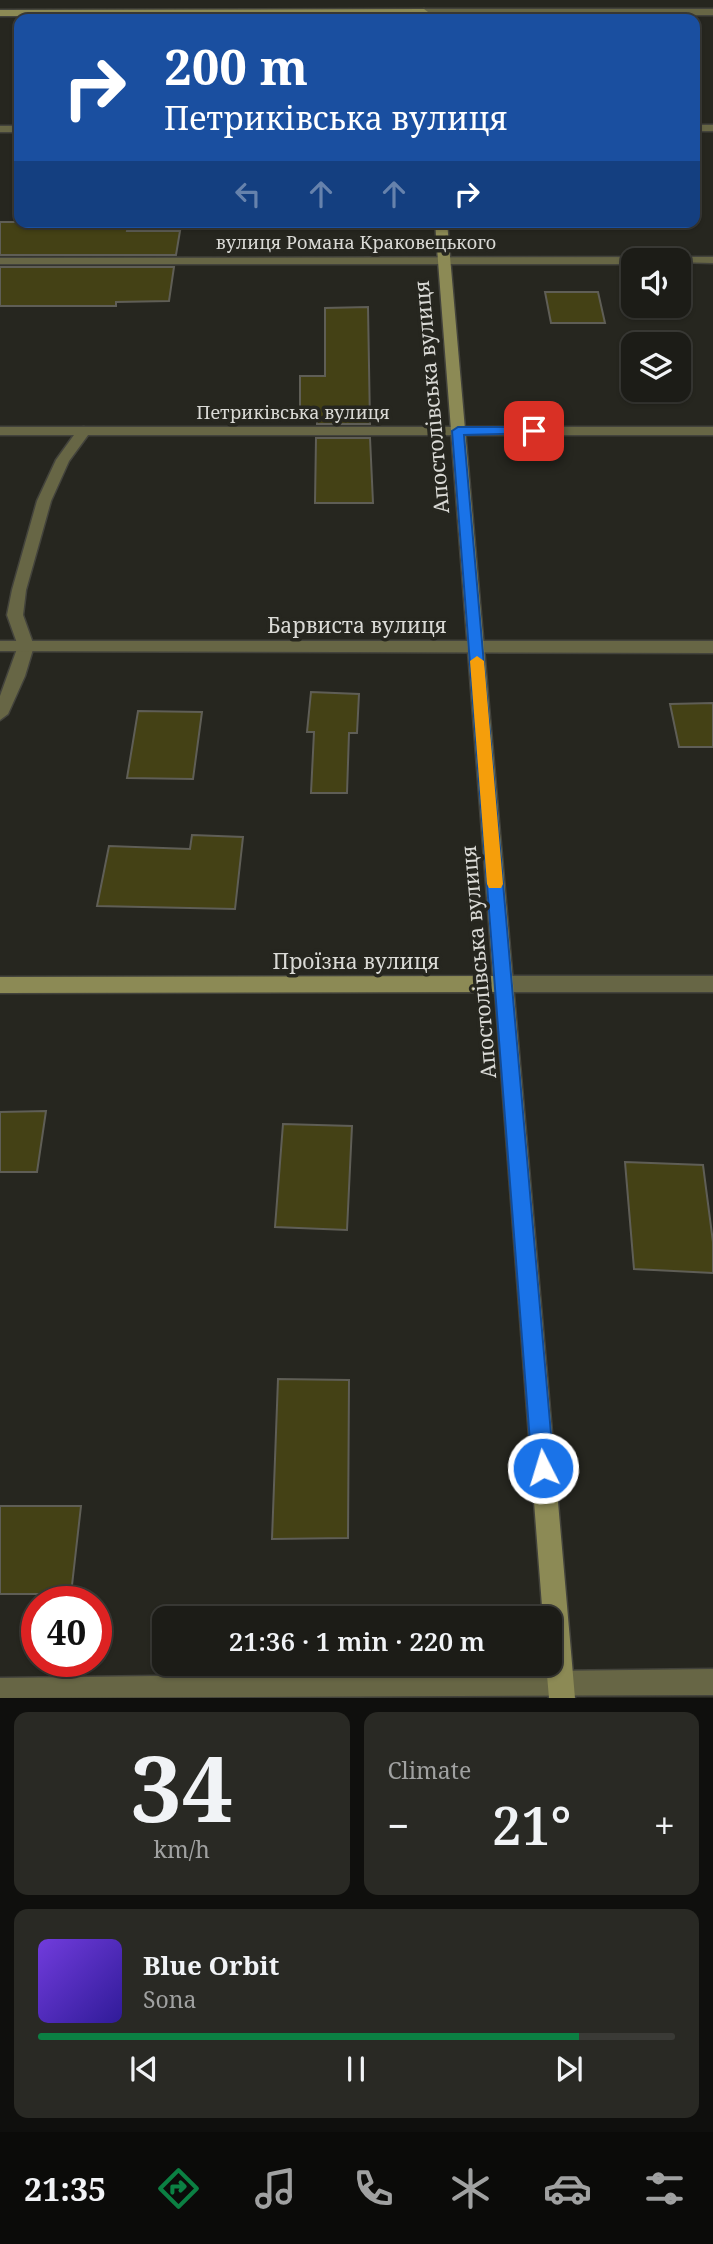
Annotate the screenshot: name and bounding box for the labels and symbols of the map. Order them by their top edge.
street label: вулиця Романа Краковецького [216,230,496,254]
street label: Апостолівська вулиця [407,279,455,515]
street label: Петриківська вулиця [196,400,390,424]
pin [504,401,564,461]
street label: Барвиста вулиця [267,611,447,639]
street label: Апостолівська вулиця [454,844,502,1080]
street label: Проїзна вулиця [272,947,440,975]
position arrow [506,1431,580,1505]
speed limit sign: 40 [21,1586,112,1677]

